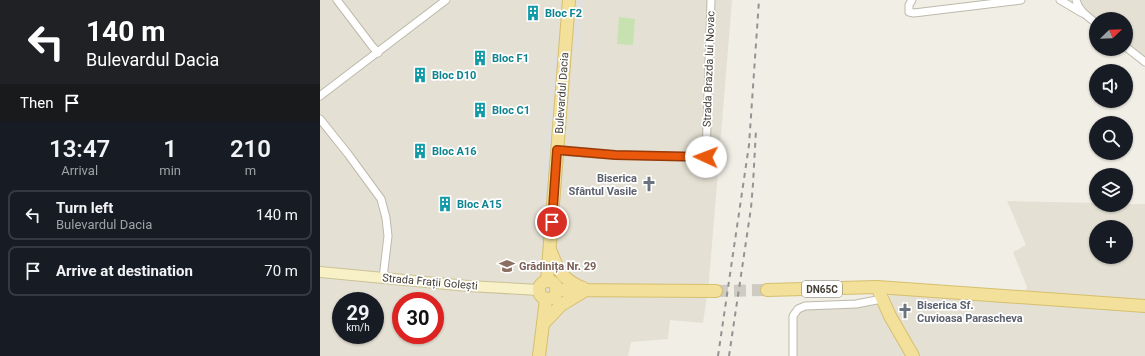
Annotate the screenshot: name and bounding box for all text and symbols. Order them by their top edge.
building icon: Bloc F2 [524,4,542,22]
place label: Bloc F2 [545,7,582,20]
street label: Strada Brazda lui Novac [700,10,718,127]
north arrow [1089,12,1133,56]
map controls [1089,12,1133,264]
text: 140 m [86,15,165,48]
icon: left [20,16,72,68]
text: Bulevardul Dacia [86,49,219,70]
building icon: Bloc F1 [471,49,489,67]
place label: Bloc F1 [492,52,529,65]
street label: Bulevardul Dacia [553,52,571,134]
button: sound [1089,64,1133,108]
building icon: Bloc D10 [411,66,429,84]
place label: Bloc D10 [432,69,476,82]
icon: arrive [61,92,83,114]
text: Then [20,94,53,112]
building icon: Bloc C1 [471,101,489,119]
place label: Bloc C1 [492,104,530,117]
button: search [1089,116,1133,160]
text: 13:47 [49,135,110,163]
text: 1 [163,135,177,163]
text: 210 [230,135,271,163]
position arrow [685,136,727,178]
building icon: Bloc A16 [411,142,429,160]
place label: Bloc A16 [432,145,477,158]
text: Arrival [61,163,98,178]
text: min [159,163,181,178]
text: m [245,163,256,178]
button: layers [1089,168,1133,212]
place label: Biserica Sfântul Vasile [568,172,637,198]
church icon: Biserica Sfântul Vasile [640,175,658,193]
building icon: Bloc A15 [436,195,454,213]
place label: Bloc A15 [457,198,502,211]
text: Turn left [56,199,113,217]
icon: left [22,204,44,226]
pin [535,205,569,239]
text: 140 m [256,206,298,224]
icon: arrive [541,211,563,233]
text: Bulevardul Dacia [56,217,152,232]
button: + [1089,220,1133,264]
school or university icon: Grădinița Nr. 29 [498,257,516,275]
icon: arrive [22,260,44,282]
place label: Grădinița Nr. 29 [519,260,596,273]
text: Arrive at destination [56,262,193,280]
text: 70 m [264,262,298,280]
street label: Strada Frații Golești [382,271,478,293]
road number: DN65C [802,281,842,297]
speed limit sign: 30 [392,292,444,344]
place label: Biserica Sf. Cuvioasa Parascheva [917,299,1023,325]
text: 29 [347,301,369,325]
church icon: Biserica Sf. Cuvioasa Parascheva [896,302,914,320]
text: km/h [346,322,370,333]

